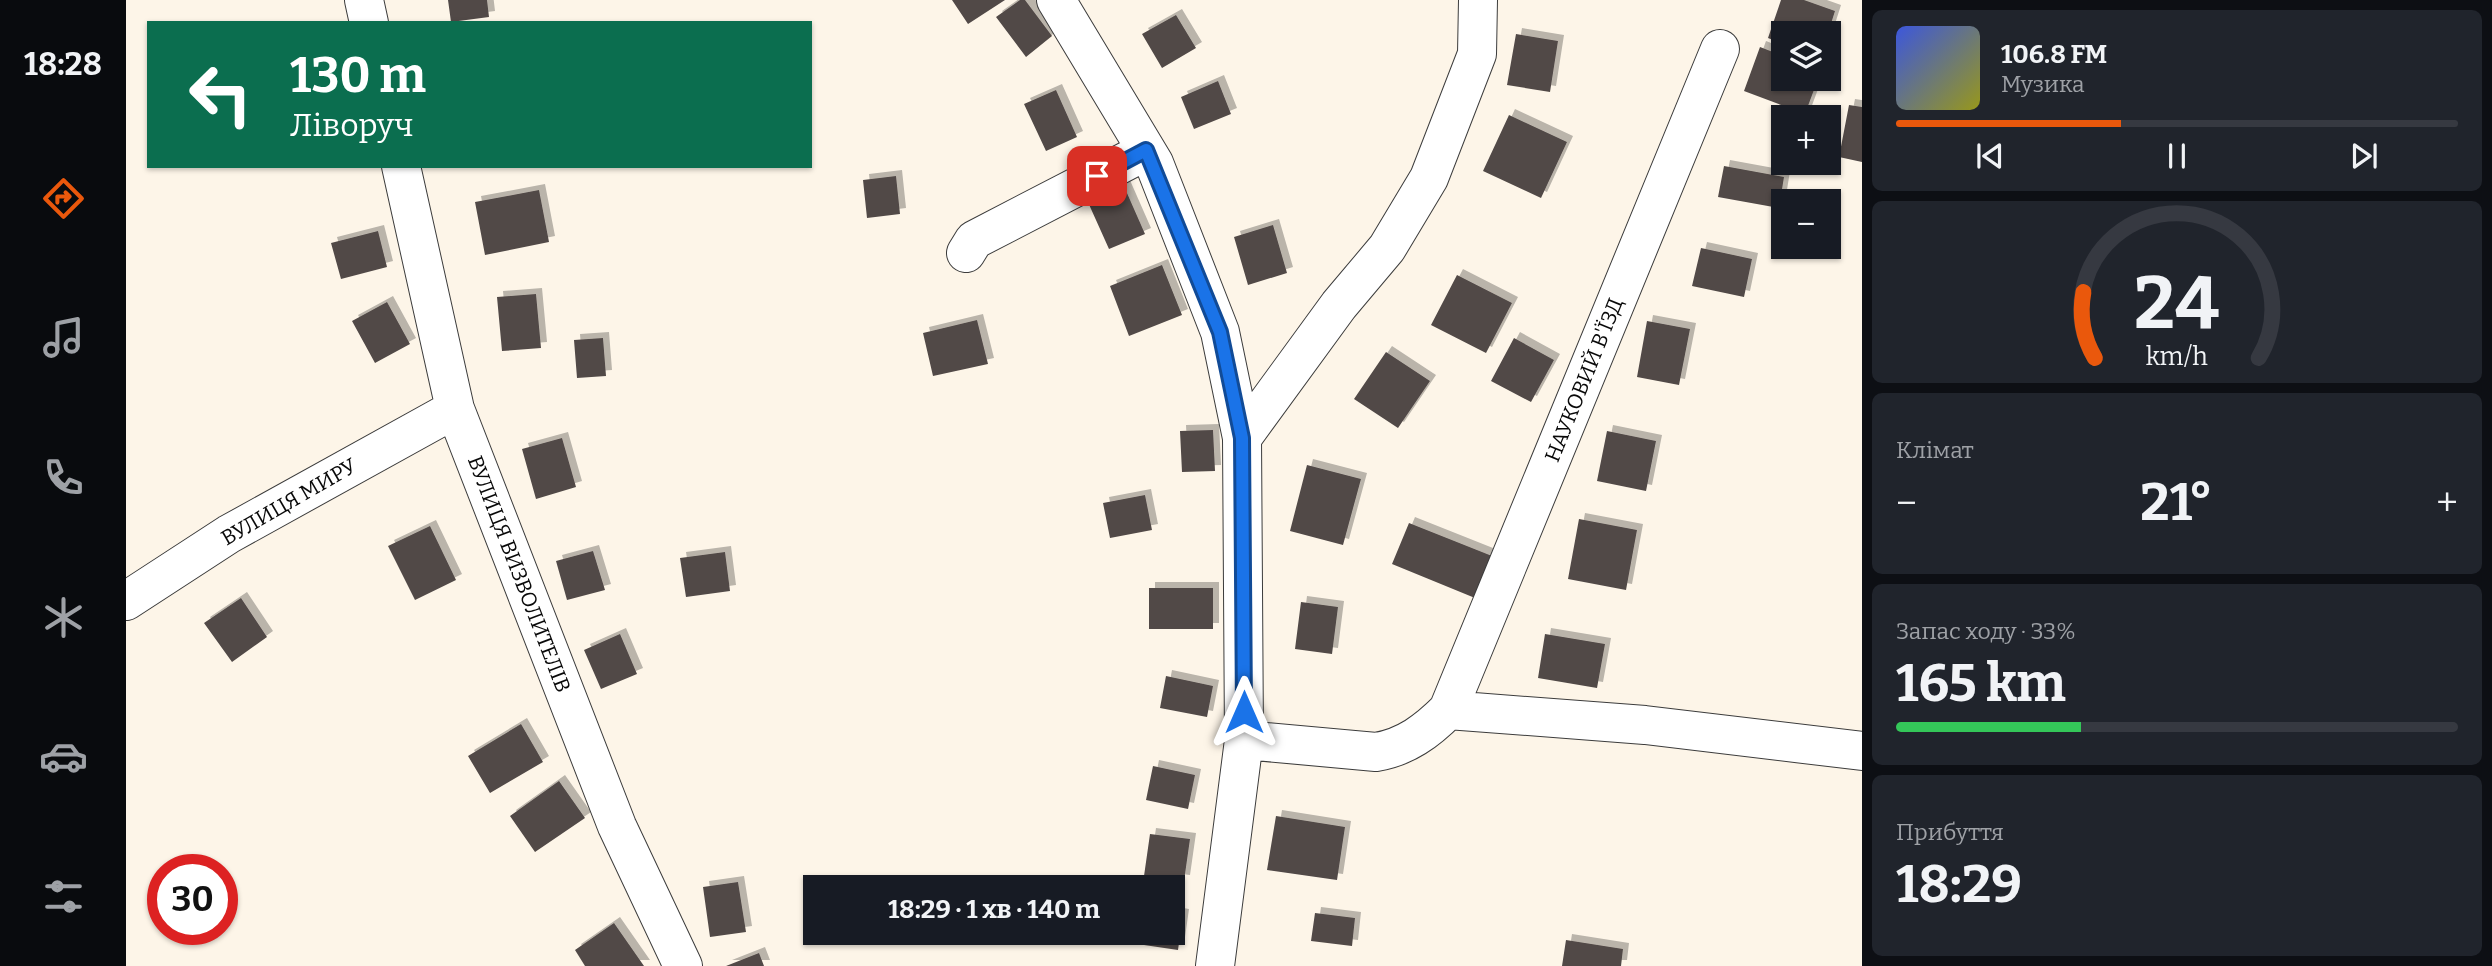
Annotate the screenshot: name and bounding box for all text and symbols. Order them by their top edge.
map controls [1771,21,1841,259]
button: layers [1771,21,1841,91]
text: 106.8 FM [2001,39,2107,70]
text: 18:28 [24,45,102,83]
text: 130 m [290,46,426,105]
icon: left [175,49,266,140]
text: Музика [2001,70,2085,98]
button: + [1771,105,1841,175]
text: Ліворуч [290,106,413,144]
icon: previous [1971,137,2009,175]
icon: pause [2158,137,2196,175]
icon: next [2345,137,2383,175]
pin [1067,146,1127,206]
icon: arrive [1078,157,1116,195]
icon: directions [39,174,88,223]
button: − [1771,189,1841,259]
text: 24 [2134,260,2220,347]
street label: НАУКОВИЙ В'ЇЗД [1539,294,1629,466]
icon: music [39,313,88,362]
text: km/h [2146,342,2208,372]
text: Клімат [1896,436,1974,464]
street label: ВУЛИЦЯ МИРУ [217,452,362,551]
street label: ВУЛИЦЯ ВИЗВОЛИТЕЛІВ [462,452,576,696]
icon: phone [39,453,88,502]
text: 21° [2140,471,2213,534]
text: − [1896,480,1917,526]
text: + [2436,480,2458,526]
icon: climate [39,593,88,642]
text: Запас ходу · 33% [1896,617,2076,645]
text: 165 km [1896,652,2066,715]
position arrow [1207,675,1281,749]
icon: car [39,732,88,781]
text: Прибуття [1896,818,2004,846]
text: 18:29 [1896,853,2022,916]
speed limit sign: 30 [147,854,238,945]
icon: filters [39,872,88,921]
text: 18:29 · 1 хв · 140 m [888,894,1100,925]

